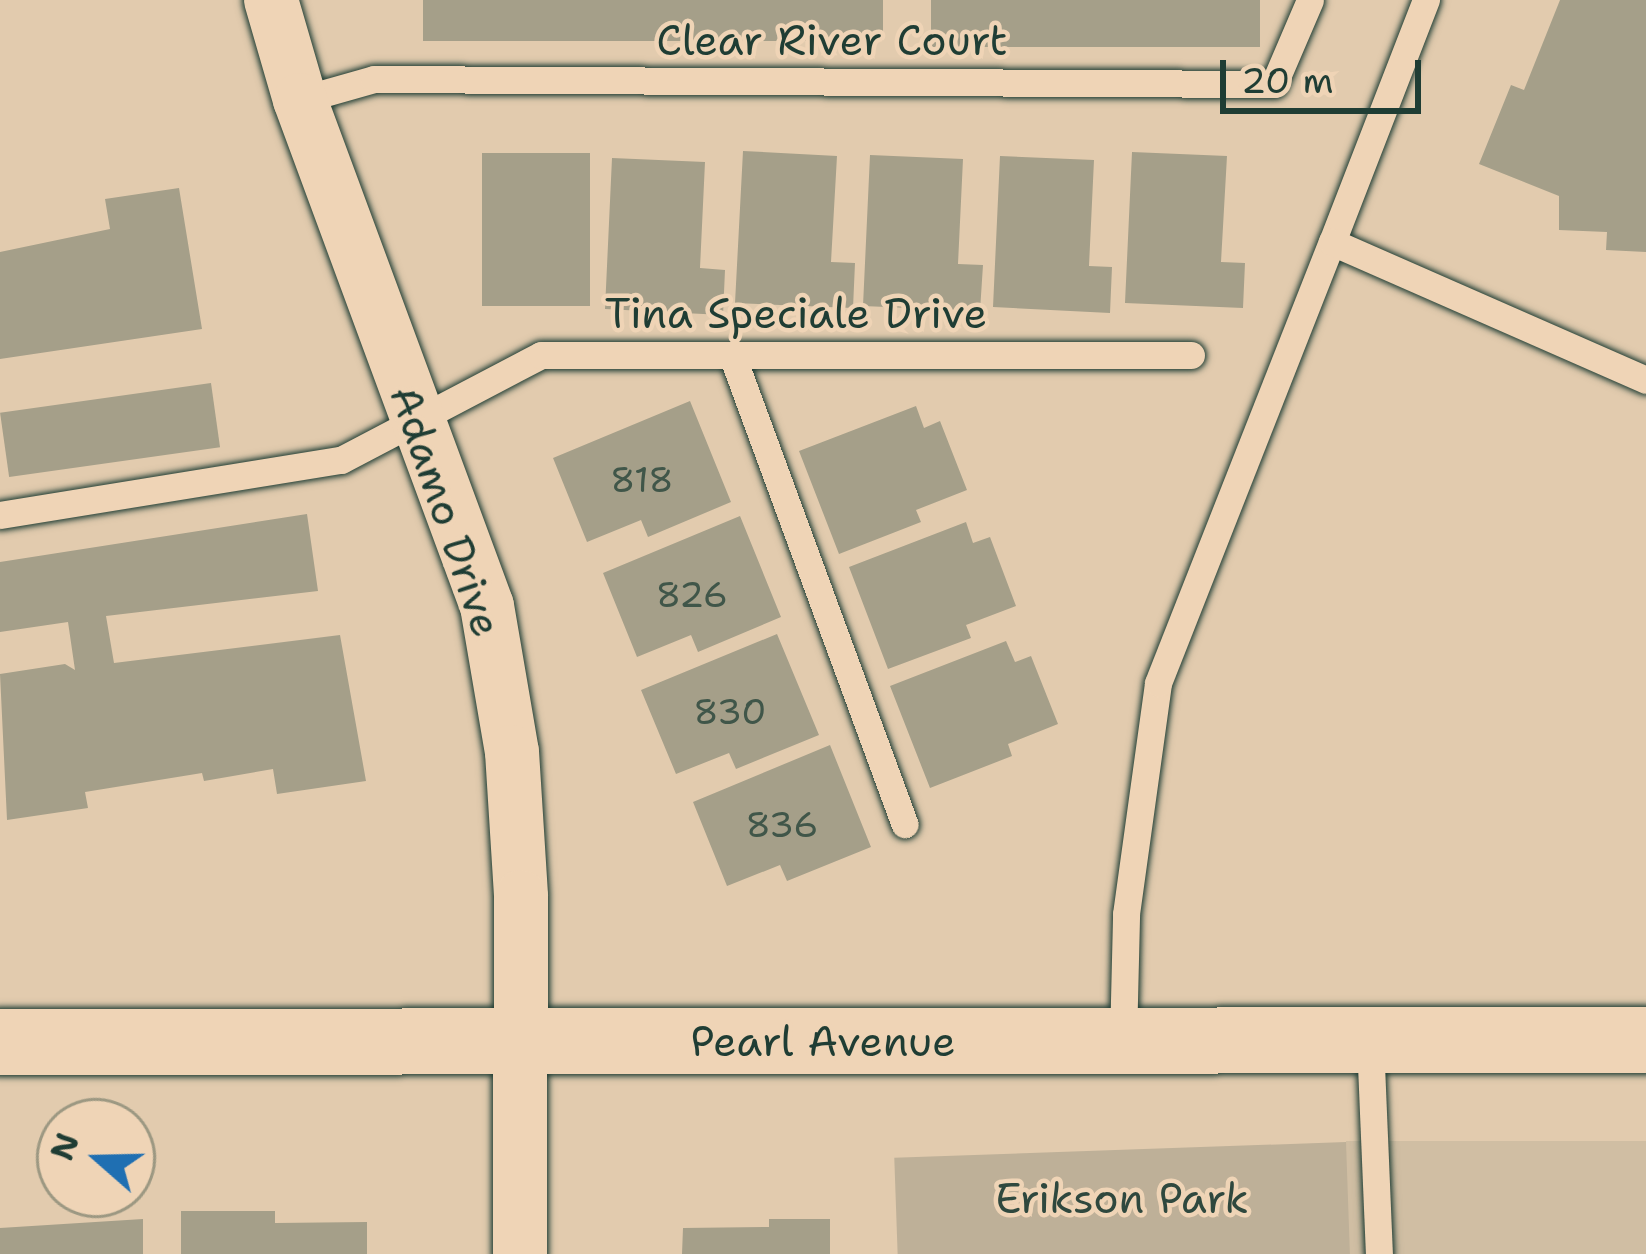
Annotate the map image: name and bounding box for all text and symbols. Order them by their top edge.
street label: Clear River Court [656,15,1008,65]
scale bar [1226,36,1427,110]
text: 20 m [1241,56,1334,105]
street label: Tina Speciale Drive [605,288,987,338]
street label: Adamo Drive [380,379,512,643]
house number: 818 [610,458,674,502]
house number: 826 [656,573,728,617]
house number: 830 [694,690,766,734]
house number: 836 [746,803,818,847]
street label: Pearl Avenue [690,1016,956,1066]
north arrow [36,1098,156,1218]
text: N [39,1127,90,1167]
park label: Erikson Park [995,1173,1249,1223]

